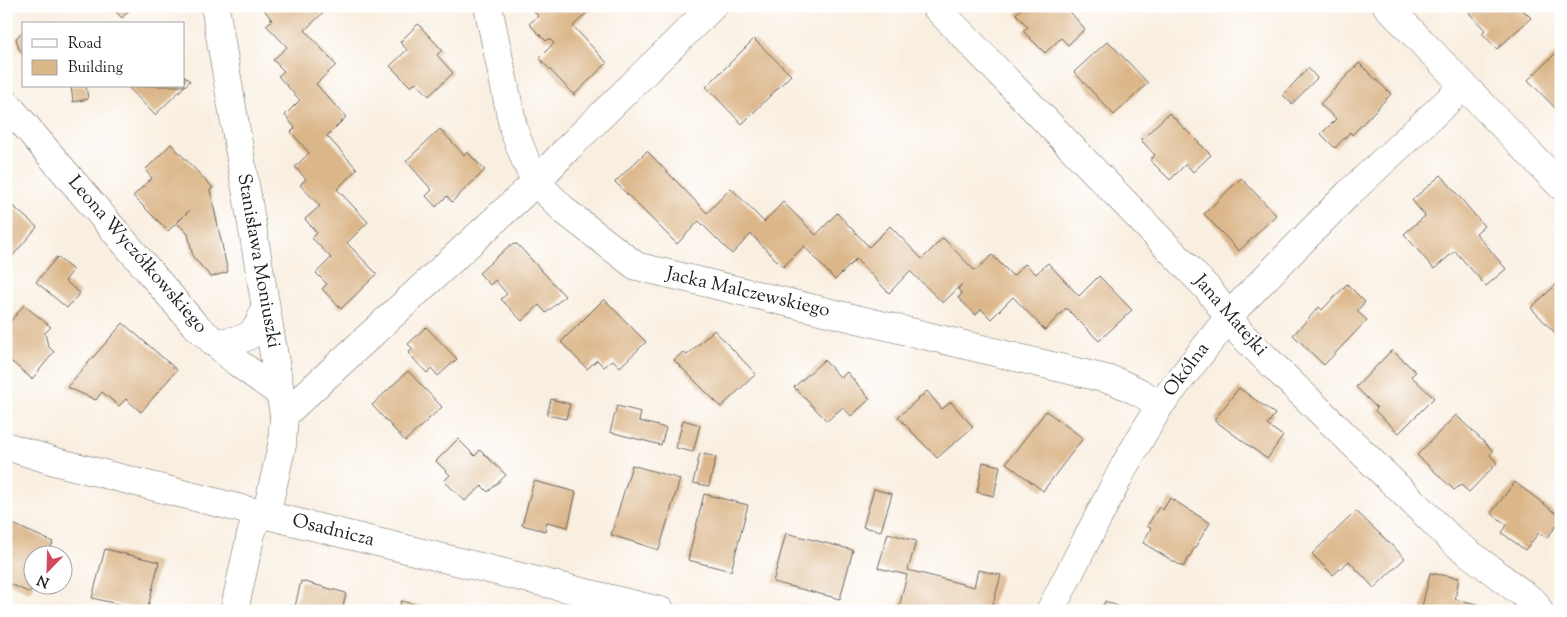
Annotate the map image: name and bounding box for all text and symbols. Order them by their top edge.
legend [22,22,185,88]
text: Road [68,34,102,55]
text: Building [68,58,123,79]
street label: Leona Wyczółkowskiego [61,170,213,340]
street label: Stanisława Moniuszki [229,172,287,350]
street label: Jacka Malczewskiego [663,261,832,325]
street label: Jana Matejki [1186,268,1273,363]
street label: Okólna [1158,337,1217,403]
street label: Osadnicza [289,508,377,554]
north arrow [22,544,72,594]
text: N [35,569,53,592]

